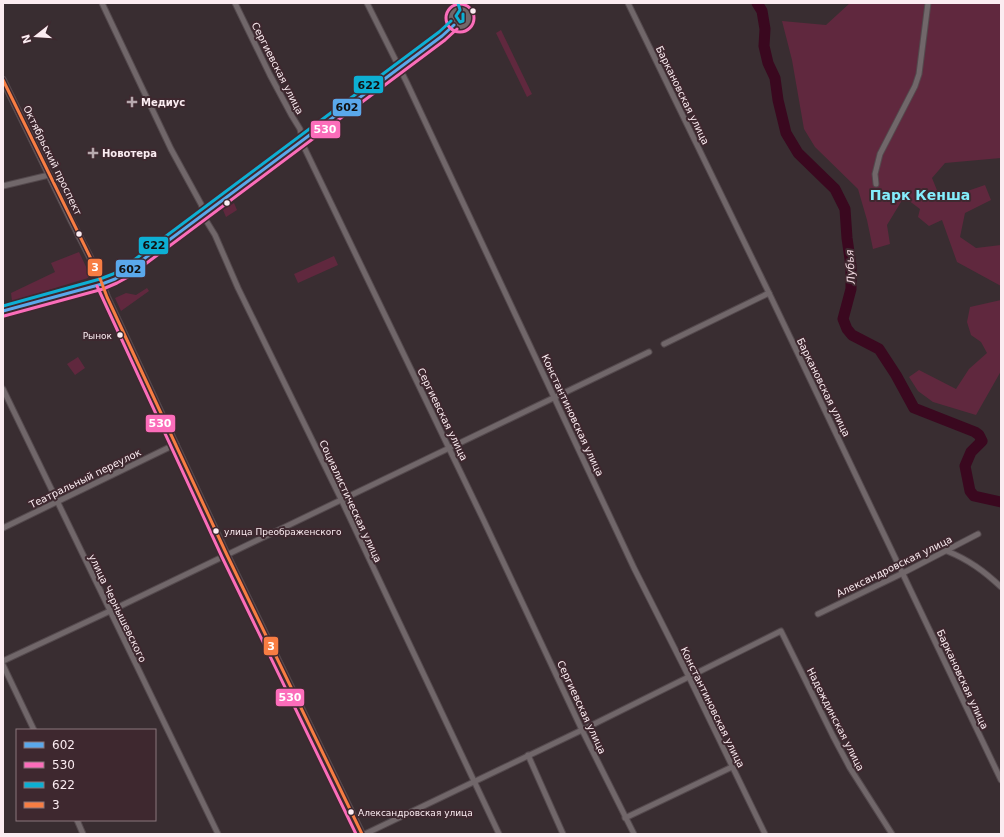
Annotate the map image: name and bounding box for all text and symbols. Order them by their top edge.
unlabelled marker [468,6,478,16]
north arrow [16,16,56,56]
street label: Сергиевская улица [250,20,306,116]
text: N [19,32,34,45]
street label: Баркановская улица [654,44,711,146]
line badge: 622 [353,75,384,94]
text: 622 [358,79,380,92]
marker: Медиус [126,96,138,108]
place label: Медиус [141,97,185,108]
line badge: 602 [332,98,362,117]
text: 602 [336,101,358,114]
street label: Октябрьский проспект [21,103,84,217]
line badge: 530 [310,120,341,139]
text: 530 [314,123,337,136]
marker: Новотера [87,147,99,159]
place label: Новотера [102,148,157,159]
district label: Парк Кенша [870,187,970,203]
unlabelled marker [222,198,232,208]
unlabelled marker [74,229,84,239]
line badge: 622 [138,236,169,255]
text: 622 [143,239,165,252]
water label: Лубья [843,249,858,286]
line badge: 3 [87,258,103,277]
line badge: 602 [115,259,146,278]
text: 3 [91,261,99,274]
text: 602 [119,263,141,276]
marker: Рынок [115,330,125,340]
place label: Рынок [83,331,113,341]
street label: Баркановская улица [795,336,852,438]
street label: Константиновская улица [539,353,606,478]
street label: Сергиевская улица [415,366,470,462]
line badge: 530 [145,414,176,433]
text: 530 [149,417,172,430]
street label: Социалистическая улица [317,438,384,564]
street label: Театральный переулок [27,447,143,511]
marker: улица Преображенского [211,526,221,536]
place label: улица Преображенского [224,527,342,537]
street label: Александровская улица [835,534,954,599]
street label: улица Чернышевского [87,552,149,664]
street label: Баркановская улица [935,628,990,731]
line badge: 3 [263,636,279,656]
text: 3 [267,640,275,653]
street label: Константиновская улица [678,645,747,770]
street label: Сергиевская улица [555,659,608,756]
street label: Надеждинская улица [805,666,866,773]
line badge: 530 [275,688,305,707]
text: 530 [279,691,302,704]
legend [16,729,156,821]
text: 602 [52,738,75,752]
text: 530 [52,758,75,772]
text: 622 [52,778,75,792]
text: 3 [52,798,60,812]
marker: Александровская улица [346,807,356,817]
place label: Александровская улица [358,808,473,818]

